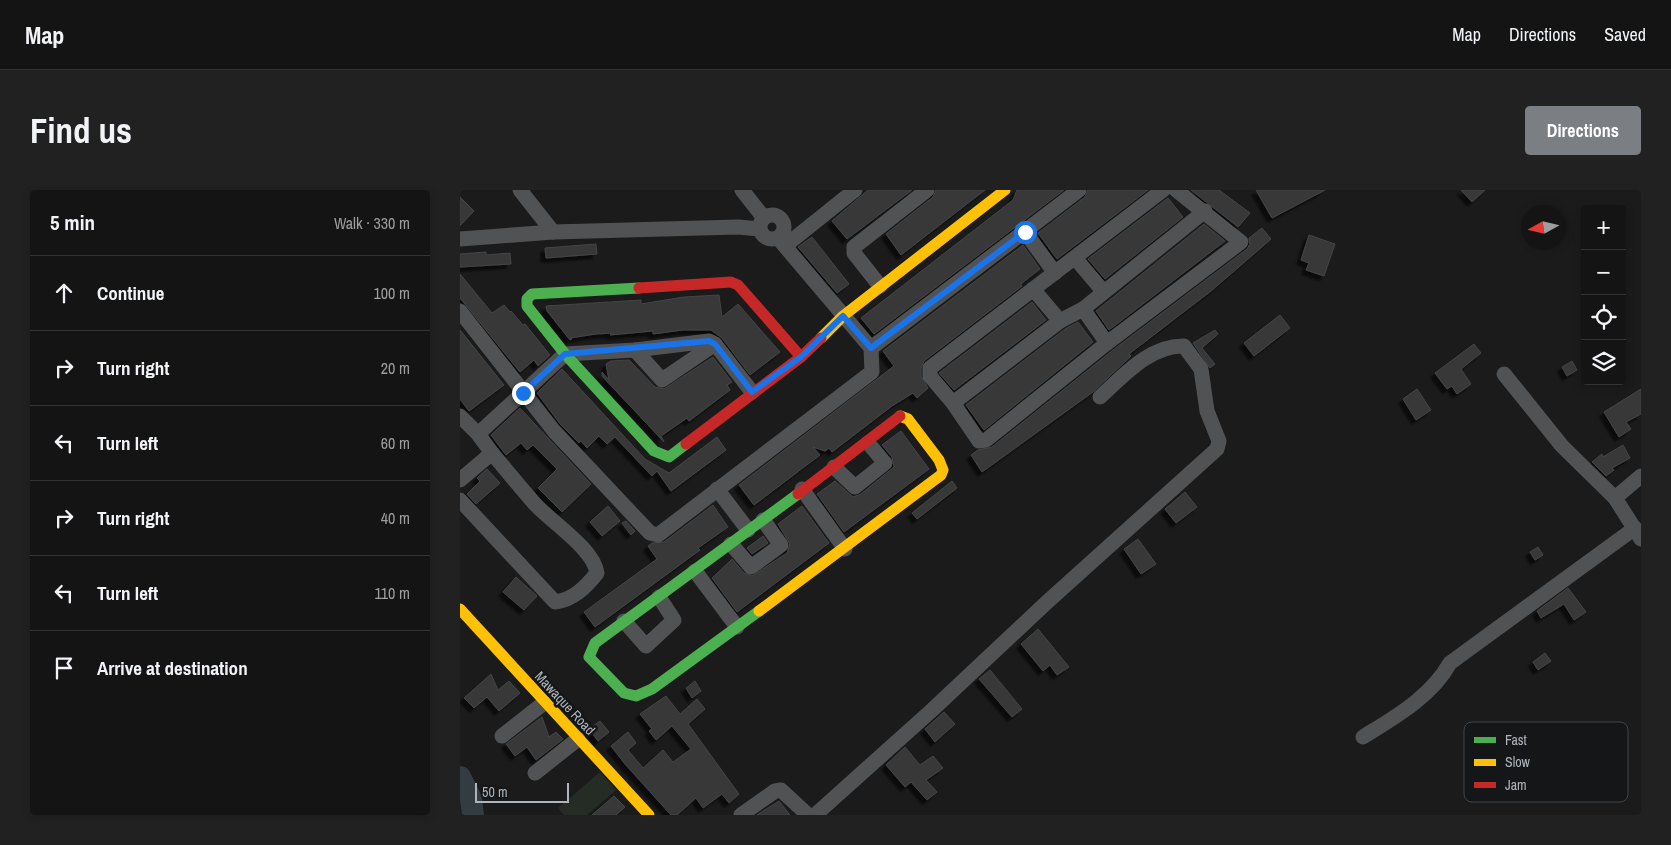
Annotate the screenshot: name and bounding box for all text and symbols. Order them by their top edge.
text: Map [25,19,64,51]
text: Map [1452,22,1481,47]
text: Directions [1509,22,1576,47]
text: Saved [1604,22,1646,47]
button: Directions [1525,106,1641,155]
text: Find us [30,107,132,154]
north arrow [1521,205,1566,250]
map controls [1581,205,1626,385]
button: + [1581,205,1626,250]
text: 5 min [50,208,95,237]
text: Walk · 330 m [334,212,410,234]
route start [1014,221,1037,244]
button: − [1581,250,1626,295]
icon: ahead [50,279,78,307]
text: Continue [97,280,165,306]
text: 100 m [374,282,410,304]
button: locate [1581,295,1626,340]
button: layers [1581,340,1626,385]
icon: right [50,354,78,382]
text: Turn right [97,355,169,381]
text: 20 m [381,357,410,379]
route end [512,382,535,405]
icon: left [50,429,78,457]
text: Turn left [97,430,158,456]
text: 60 m [381,432,410,454]
icon: right [50,504,78,532]
text: Turn right [97,505,169,531]
text: 40 m [381,507,410,529]
icon: left [50,579,78,607]
text: Turn left [97,580,158,606]
text: 110 m [374,582,410,604]
icon: arrive [50,654,78,682]
text: Arrive at destination [97,655,248,681]
street label: Mawaque Road [531,667,599,739]
legend [1464,722,1628,802]
text: Fast [1505,731,1527,749]
text: Slow [1505,753,1531,771]
text: Jam [1505,776,1527,794]
scale bar [475,780,569,803]
text: 50 m [482,783,508,801]

